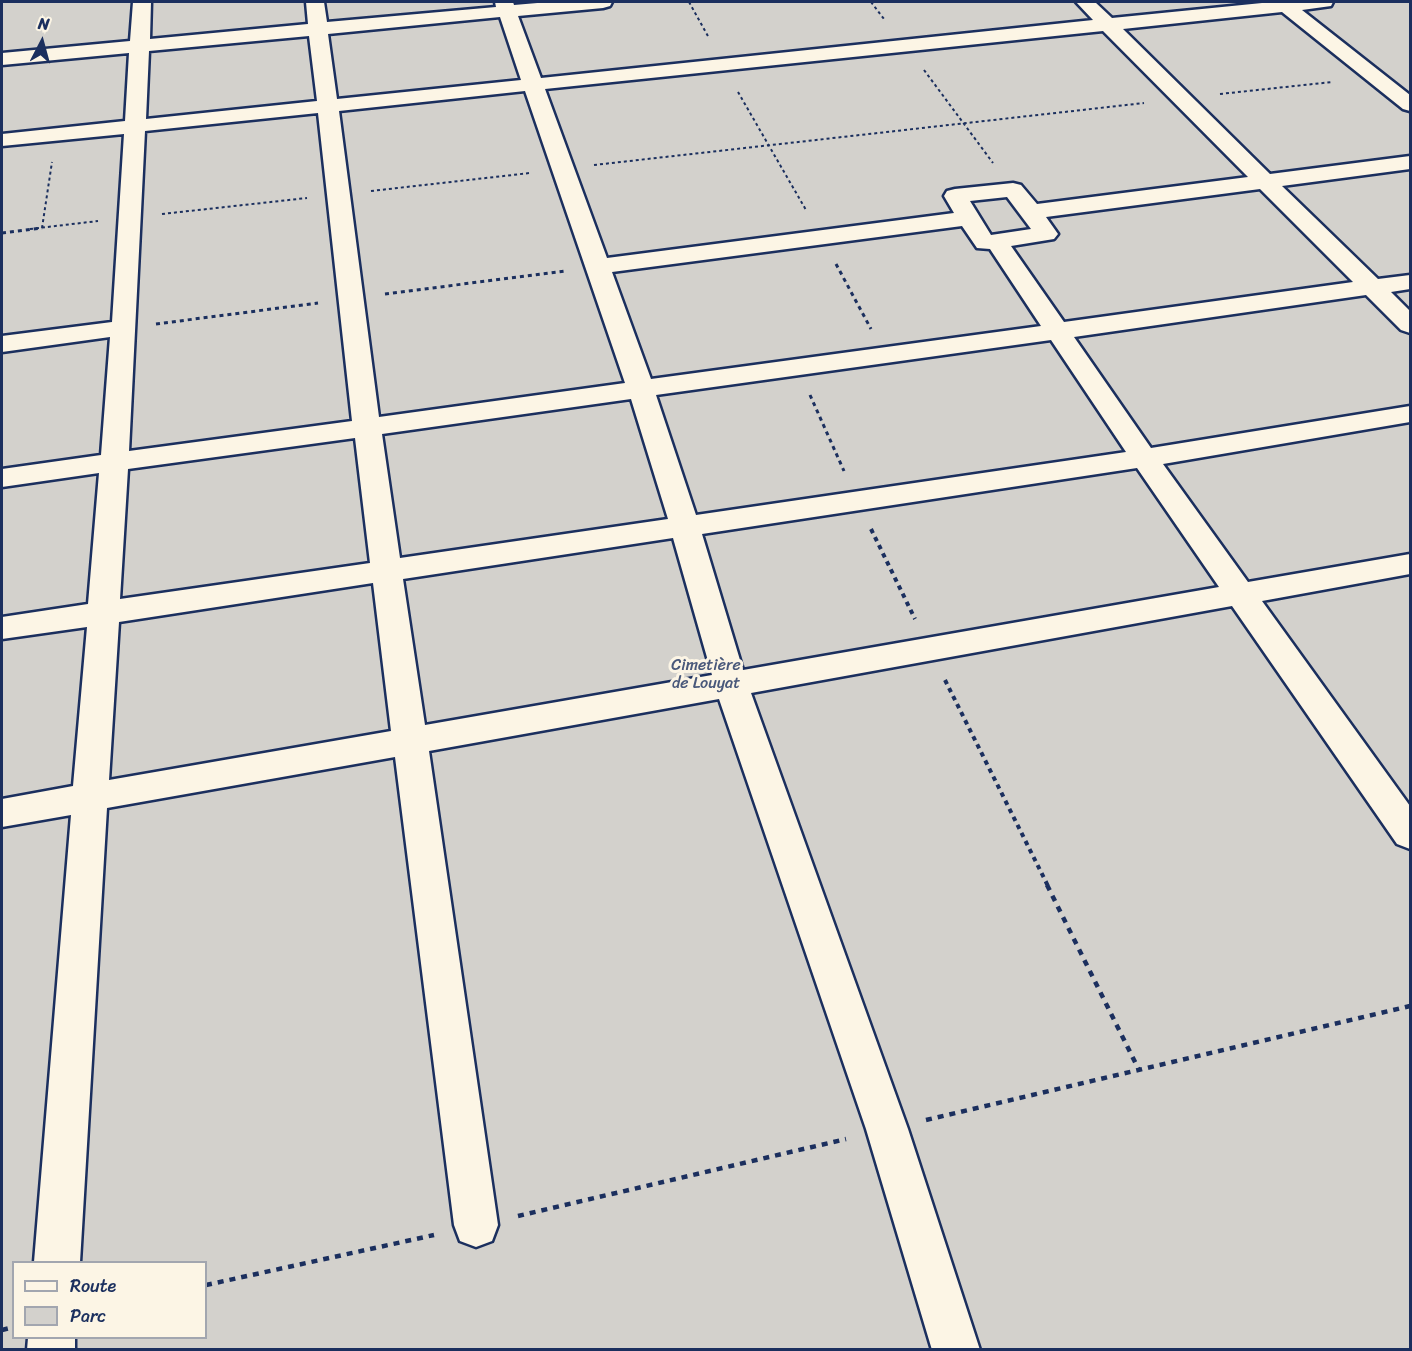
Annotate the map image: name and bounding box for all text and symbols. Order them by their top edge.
text: N [37,9,51,39]
north arrow [12,12,72,72]
park label: Cimetière de Louyat [671,656,741,694]
legend [12,1261,207,1339]
text: Route [70,1270,116,1302]
text: Parc [70,1300,106,1332]

